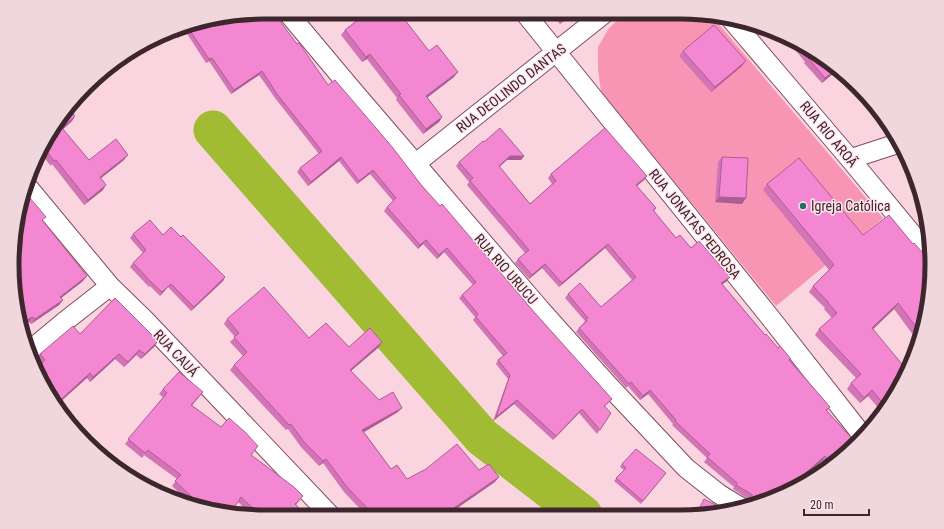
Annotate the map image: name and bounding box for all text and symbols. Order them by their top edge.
street label: RUA DEOLINDO DANTAS [453,40,569,136]
street label: RUA RIO AROÃ [797,97,862,170]
street label: RUA JONATAS PEDROSA [646,166,744,282]
place label: Igreja Católica [811,198,890,214]
marker: Igreja Católica [798,201,808,211]
street label: RUA RIO URUCU [471,231,541,308]
street label: RUA CAUÁ [150,326,202,380]
scale bar [804,491,869,517]
text: 20 m [810,498,834,512]

